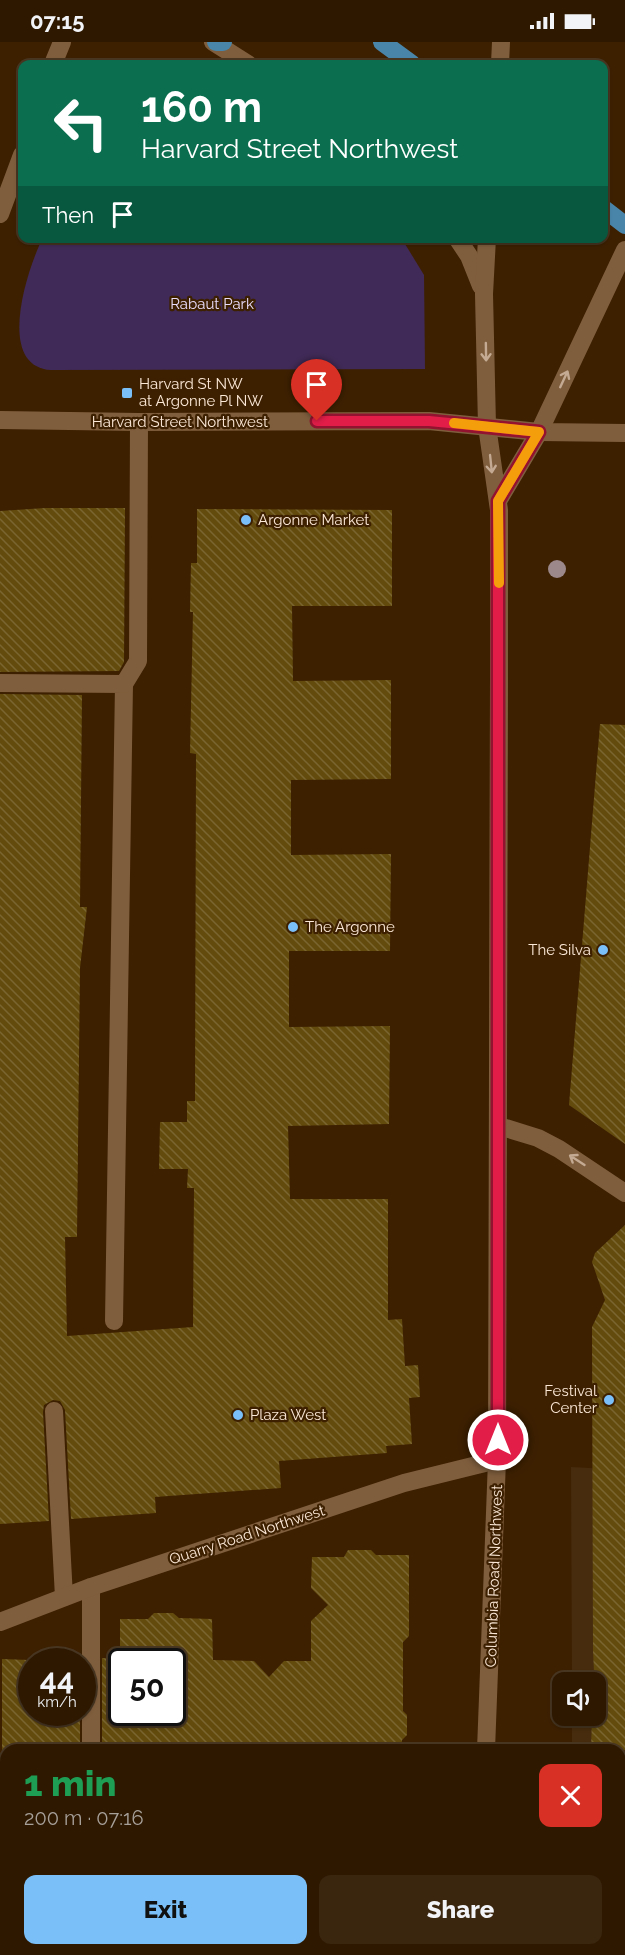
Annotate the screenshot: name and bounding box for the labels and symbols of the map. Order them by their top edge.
park label: Rabaut Park [170,295,254,313]
one-way arrow [480,342,491,362]
pin [291,359,342,421]
one-way arrow [558,370,570,388]
place label: Harvard St NW at Argonne Pl NW [139,375,263,410]
marker: Harvard St NW at Argonne Pl NW [120,386,134,400]
street label: Harvard Street Northwest [92,413,268,431]
one-way arrow [486,453,497,473]
place label: Argonne Market [258,511,369,529]
marker: Argonne Market [239,513,253,527]
place label: The Argonne [305,918,395,936]
marker: The Argonne [286,920,300,934]
place label: The Silva [528,941,591,959]
marker: The Silva [596,943,610,957]
one-way arrow [569,1154,585,1166]
place label: Festival Center [544,1382,598,1417]
marker: Festival Center [602,1393,616,1407]
place label: Plaza West [250,1406,326,1424]
marker: Plaza West [231,1408,245,1422]
position arrow [466,1408,530,1472]
street label: Columbia Road Northwest [482,1484,506,1668]
street label: Quarry Road Northwest [167,1501,327,1569]
speed limit sign: 50 [108,1648,186,1726]

